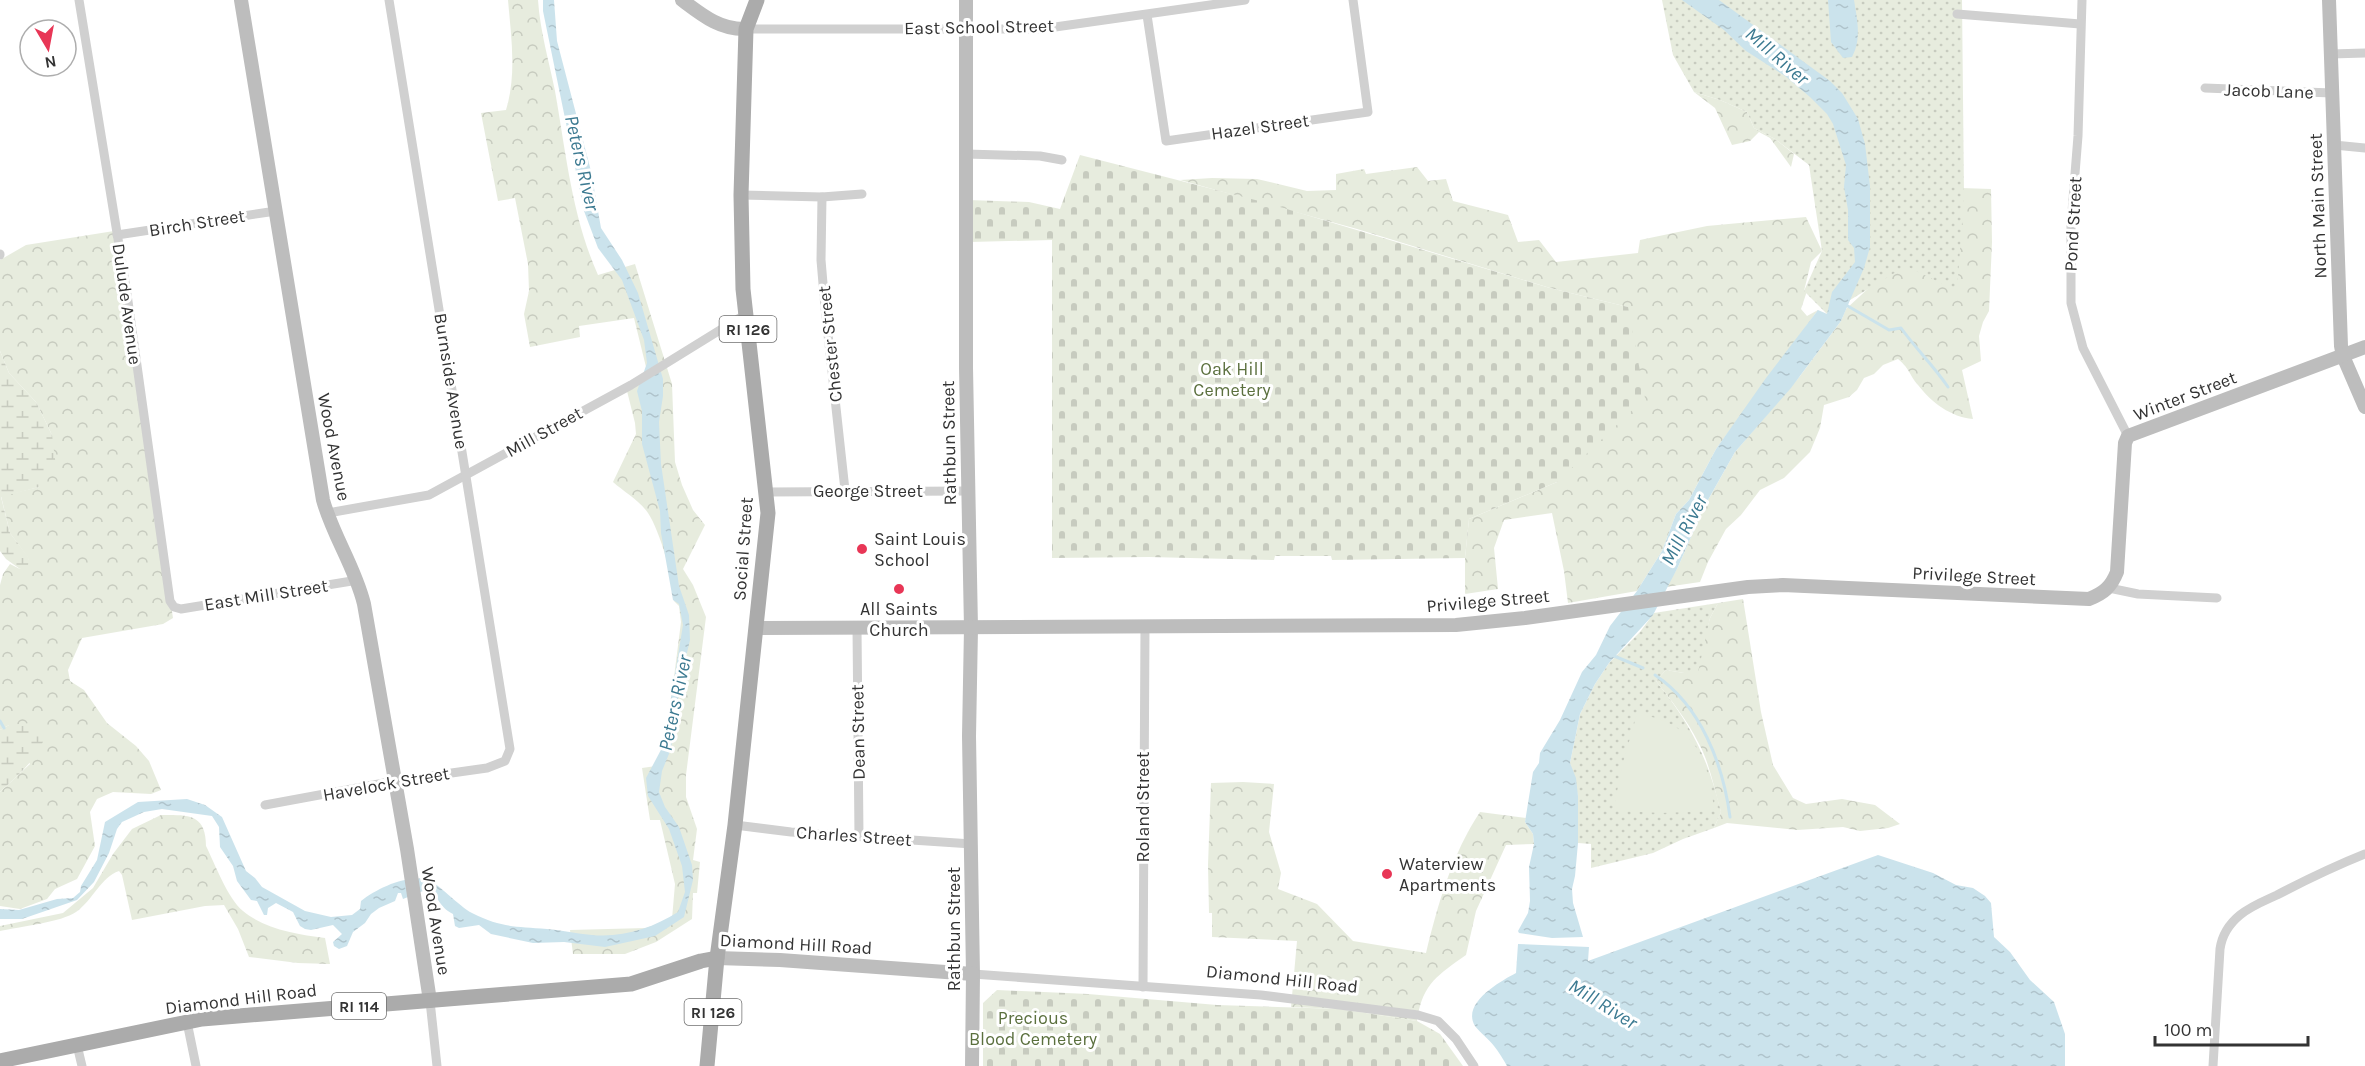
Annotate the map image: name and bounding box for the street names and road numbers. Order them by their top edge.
street label: East School Street [904,15,1054,39]
street label: Jacob Lane [2224,78,2314,104]
street label: Hazel Street [1210,109,1311,145]
street label: North Main Street [2304,133,2332,279]
street label: Pond Street [2060,176,2086,272]
street label: Birch Street [147,205,247,241]
street label: Dulude Avenue [108,242,146,366]
street label: Chester Street [813,285,847,403]
street label: Burnside Avenue [429,311,473,451]
road number: RI 126 [720,316,777,342]
street label: Winter Street [2130,366,2240,426]
street label: Rathbun Street [937,380,961,506]
street label: Wood Avenue [313,391,355,503]
street label: Mill Street [502,402,586,462]
street label: George Street [813,480,923,502]
street label: Social Street [728,496,758,602]
street label: Privilege Street [1912,562,2037,590]
street label: East Mill Street [203,574,330,616]
street label: Privilege Street [1425,585,1551,617]
street label: Dean Street [846,684,870,780]
street label: Roland Street [1132,751,1154,863]
street label: Havelock Street [321,762,451,806]
street label: Charles Street [795,821,913,851]
street label: Wood Avenue [417,865,455,977]
street label: Rathbun Street [943,866,965,991]
street label: Diamond Hill Road [719,929,873,959]
street label: Diamond Hill Road [1205,960,1359,998]
street label: Diamond Hill Road [164,979,318,1019]
road number: RI 114 [332,993,386,1019]
road number: RI 126 [684,999,742,1025]

